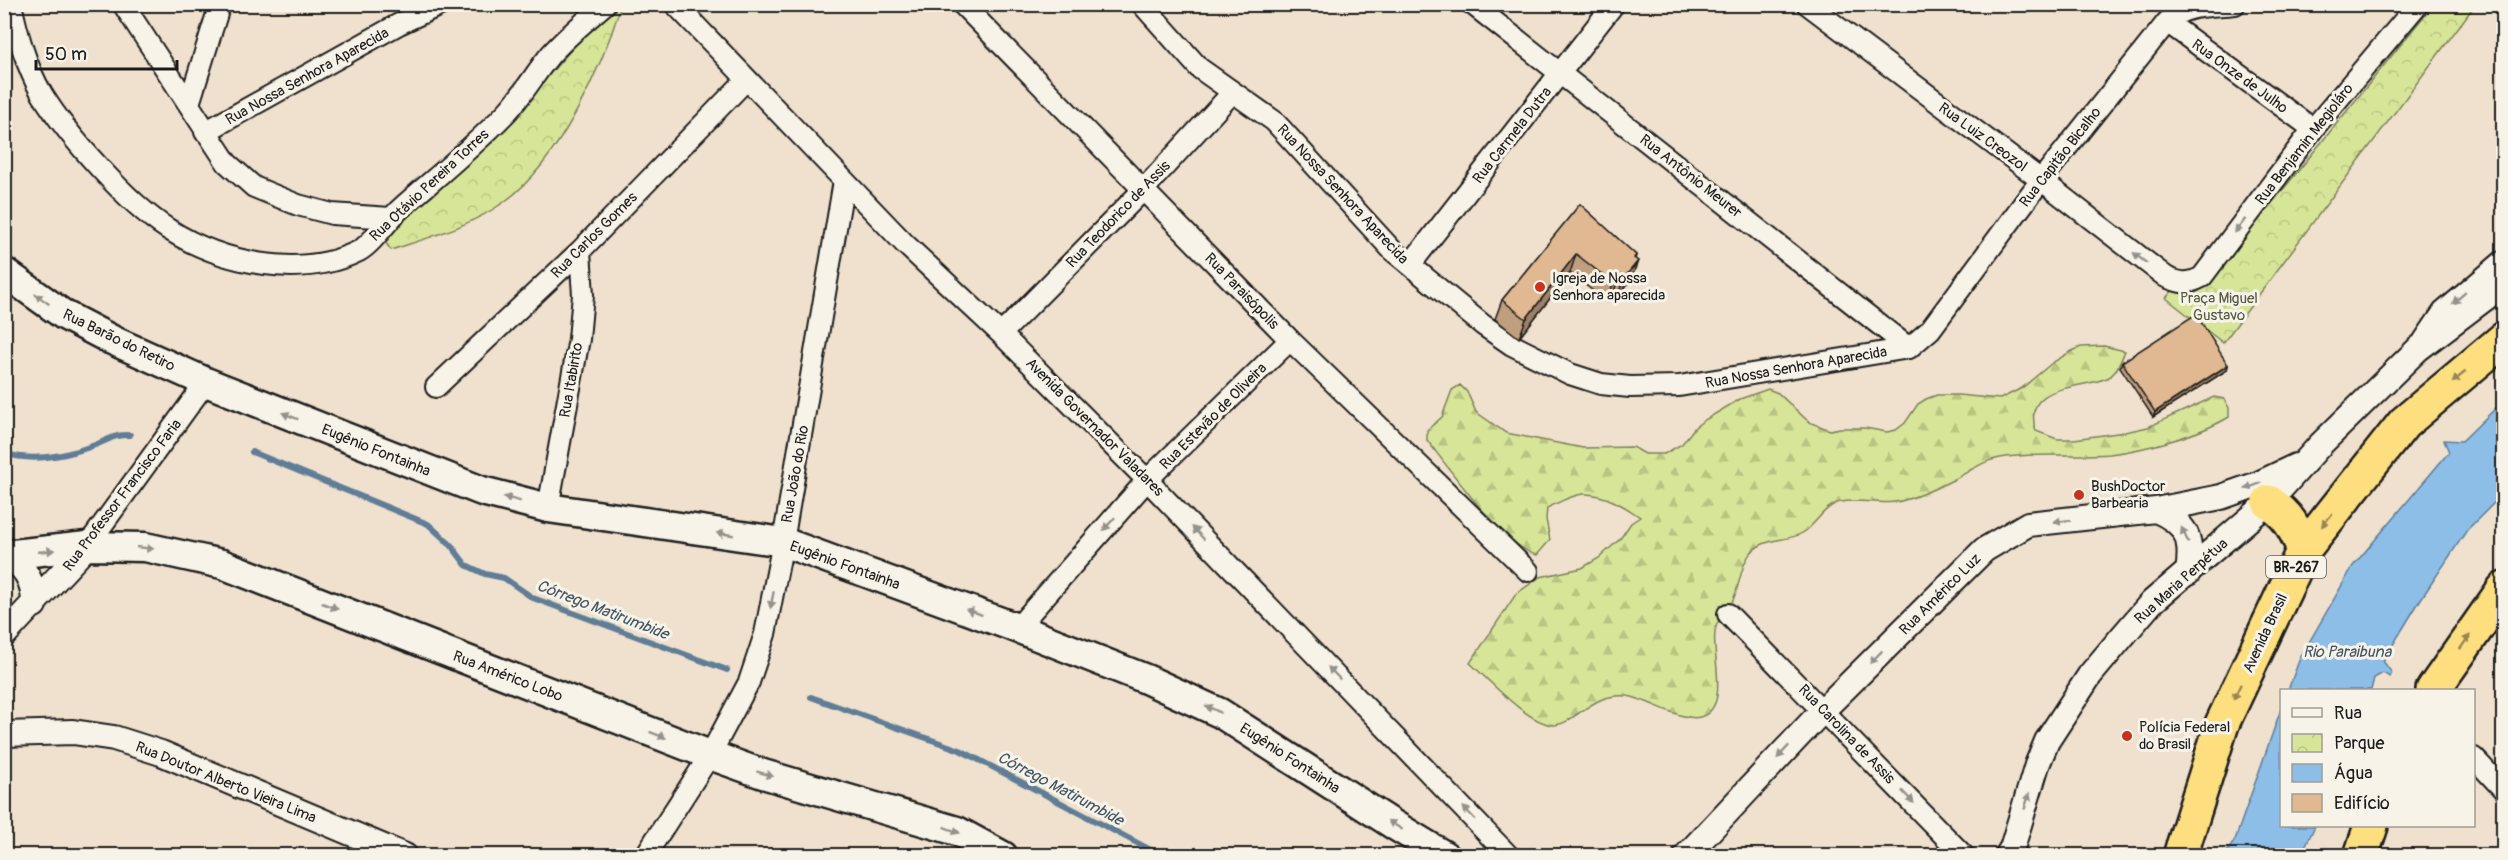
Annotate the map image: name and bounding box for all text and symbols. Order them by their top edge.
street label: Rua Nossa Senhora Aparecida [222,23,392,129]
scale bar [36,33,177,71]
street label: Rua Onze de Julho [2188,35,2292,118]
text: 50 m [45,43,87,66]
street label: Rua Benjamin Megioláro [2251,80,2358,209]
street label: Rua Carmela Dutra [1469,83,1556,187]
street label: Rua Luiz Creozol [1934,99,2031,176]
street label: Rua Capitão Bicalho [2015,103,2105,211]
street label: Rua Nossa Senhora Aparecida [1273,121,1412,268]
street label: Rua Otávio Pereira Torres [366,125,493,246]
street label: Rua Antônio Meurer [1636,130,1746,223]
street label: Rua Teodorico de Assis [1062,156,1175,272]
street label: Rua Carlos Gomes [547,188,642,283]
one-way arrow [2234,219,2246,234]
street label: Rua Paraisópolis [1200,249,1283,334]
one-way arrow [2133,252,2148,264]
place label: Igreja de Nossa Senhora aparecida [1552,269,1665,305]
marker: Igreja de Nossa Senhora aparecida [1533,280,1547,294]
park label: Praça Miguel Gustavo [2180,289,2258,325]
one-way arrow [2452,291,2467,304]
one-way arrow [34,293,50,305]
street label: Rua Barão do Retiro [60,305,178,376]
street label: Rua Itabirito [556,341,587,419]
street label: Rua Nossa Senhora Aparecida [1704,342,1888,393]
street label: Avenida Governador Valadares [1021,354,1168,501]
street label: Rua Estevão de Oliveira [1156,359,1271,474]
one-way arrow [2452,370,2467,383]
one-way arrow [281,410,299,420]
street label: Rua Professor Francisco Faria [59,415,186,575]
street label: Eugênio Fontainha [319,420,433,481]
street label: Rua João do Rio [778,424,813,524]
place label: BushDoctor Barbearia [2091,477,2166,513]
one-way arrow [2244,481,2262,491]
marker: BushDoctor Barbearia [2072,488,2086,502]
one-way arrow [503,494,521,503]
one-way arrow [2321,512,2334,528]
one-way arrow [1103,516,1116,531]
one-way arrow [2052,516,2071,525]
one-way arrow [1191,525,1205,540]
one-way arrow [2180,525,2190,543]
one-way arrow [715,530,734,539]
street label: Rua Maria Perpétua [2131,534,2232,628]
street label: Eugênio Fontainha [787,537,903,594]
one-way arrow [136,543,155,553]
one-way arrow [36,546,55,556]
street label: Rua Américo Luz [1895,549,1985,639]
road number: BR-267 [2266,556,2326,578]
water label: Córrego Matirumbide [534,576,673,645]
one-way arrow [767,590,776,609]
street label: Avenida Brasil [2239,591,2292,676]
one-way arrow [321,602,339,611]
one-way arrow [964,607,982,617]
one-way arrow [2459,634,2471,650]
water label: Rio Paraibuna [2303,642,2393,662]
street label: Rua Américo Lobo [450,647,565,706]
one-way arrow [1870,650,1884,664]
one-way arrow [1327,666,1341,680]
street label: Rua Carolina de Assis [1794,681,1899,788]
one-way arrow [2233,683,2242,700]
legend [2280,689,2475,827]
text: Rua [2334,702,2362,725]
one-way arrow [1204,705,1221,714]
place label: Polícia Federal do Brasil [2139,718,2230,754]
street label: Eugênio Fontainha [1236,719,1344,798]
marker: Polícia Federal do Brasil [2120,729,2134,743]
one-way arrow [649,730,667,740]
text: Parque [2334,732,2384,755]
street label: Rua Doutor Alberto Vieira Lima [133,737,319,827]
one-way arrow [1777,745,1791,759]
water label: Córrego Matirumbide [994,747,1129,831]
text: Água [2334,762,2373,785]
one-way arrow [756,770,774,779]
one-way arrow [1900,790,1914,804]
one-way arrow [2023,792,2032,810]
text: Edifício [2334,792,2390,815]
one-way arrow [1463,806,1477,820]
one-way arrow [1386,820,1403,831]
one-way arrow [943,825,961,835]

